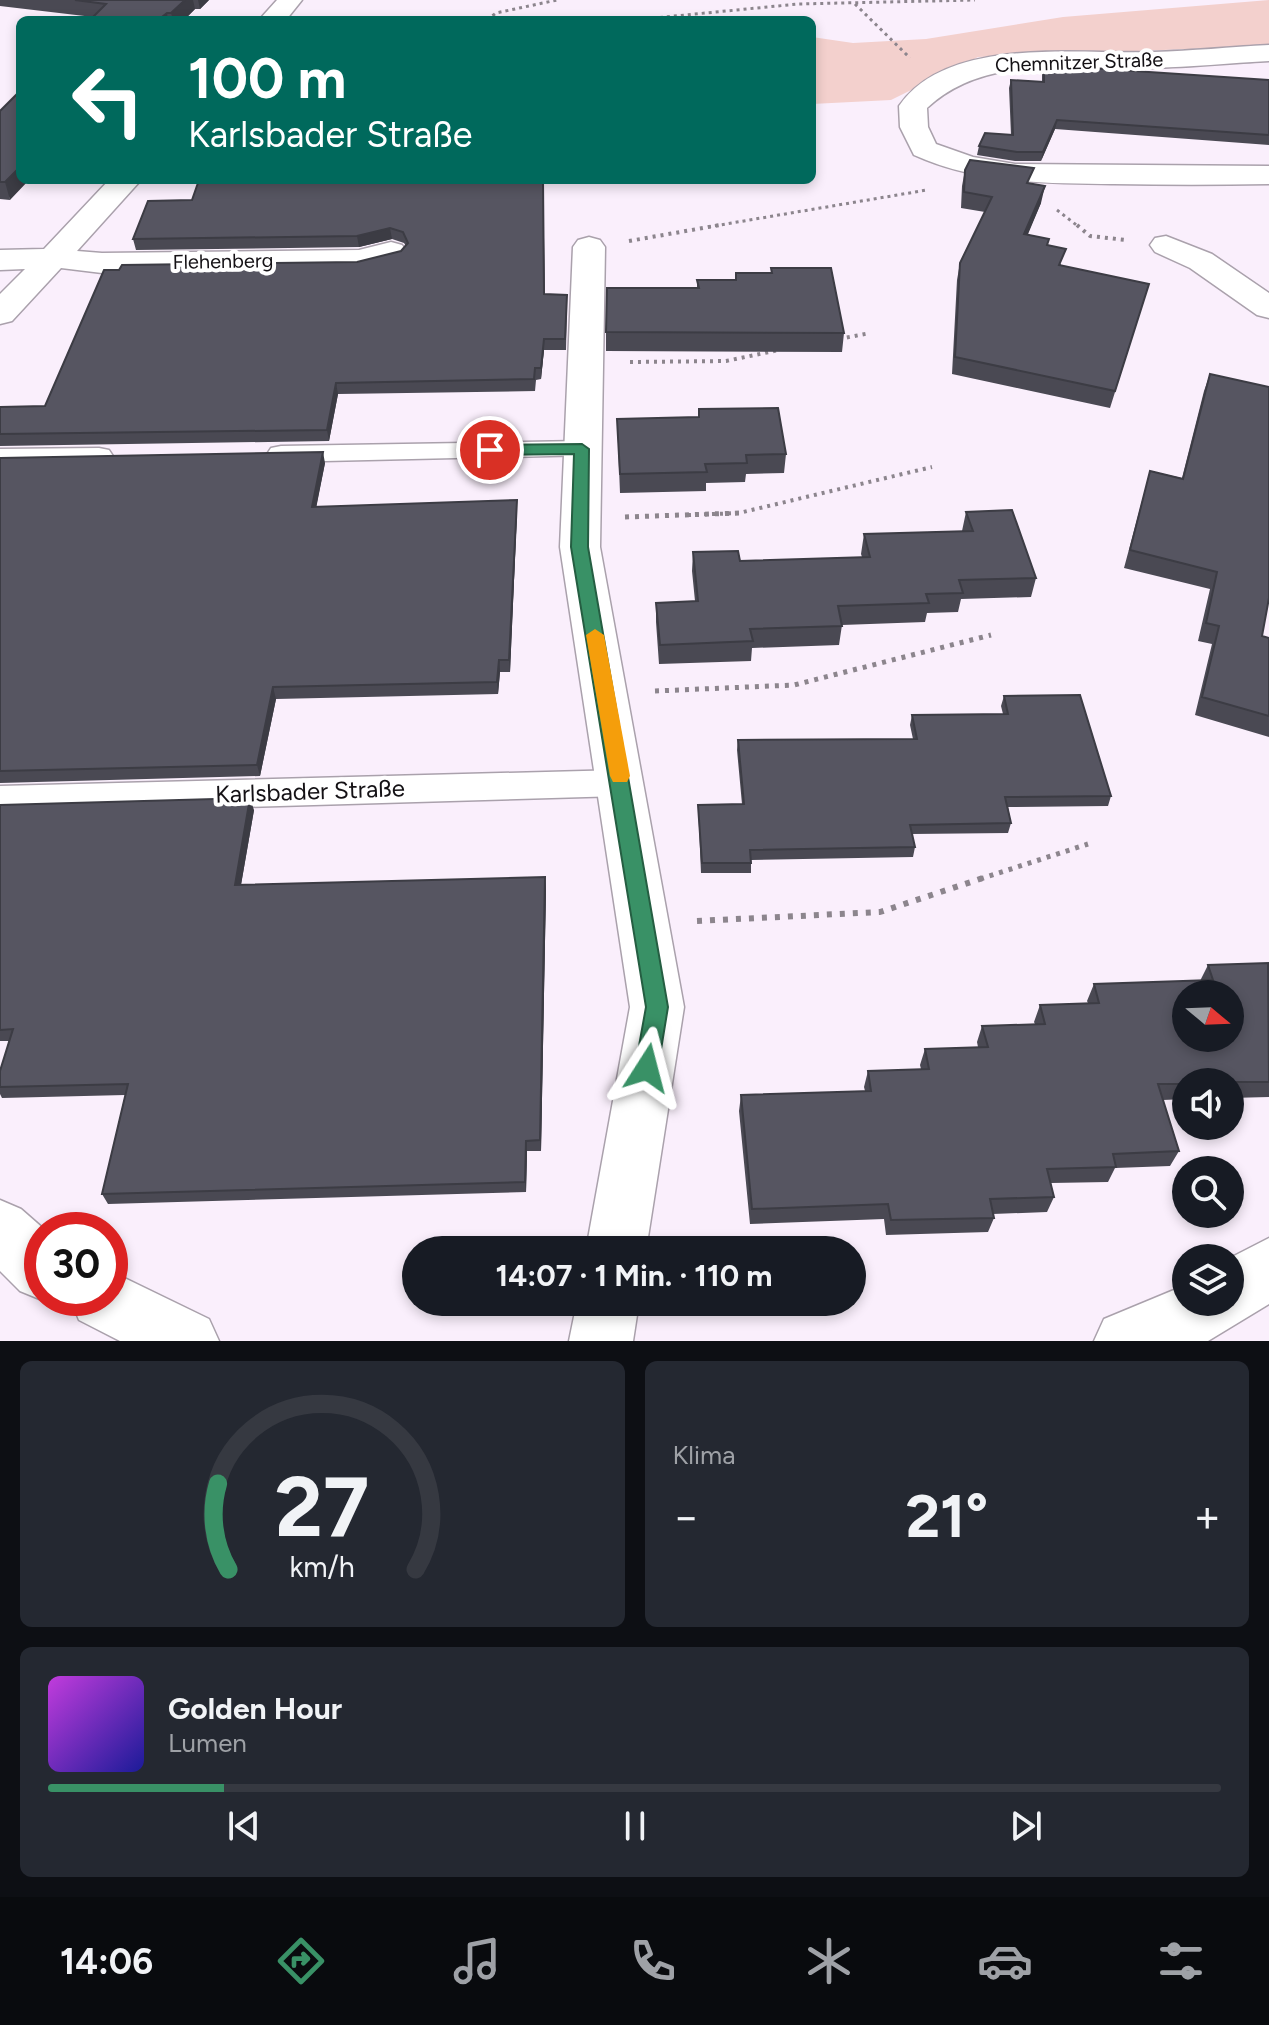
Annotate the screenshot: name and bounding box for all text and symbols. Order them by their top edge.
text: 100 m [188,45,346,112]
street label: Chemnitzer Straße [994,47,1164,77]
icon: left [56,48,160,152]
text: Karlsbader Straße [188,113,472,156]
street label: Flehenberg [173,248,273,274]
pin [456,416,524,484]
icon: arrive [468,428,512,472]
street label: Karlsbader Straße [215,773,405,809]
north arrow [1172,980,1244,1052]
map controls [1172,980,1244,1316]
position arrow [605,1026,689,1110]
button: sound [1172,1068,1244,1140]
button: search [1172,1156,1244,1228]
speed limit sign: 30 [24,1212,128,1316]
button: layers [1172,1244,1244,1316]
text: 14:07 · 1 Min. · 110 m [496,1257,772,1294]
text: Klima [673,1439,736,1471]
text: 27 [275,1457,369,1557]
text: 21° [905,1480,988,1552]
text: − [673,1490,700,1543]
text: + [1194,1490,1221,1543]
text: km/h [290,1550,355,1584]
text: Golden Hour [168,1690,342,1727]
text: Lumen [168,1727,247,1759]
icon: previous [222,1804,266,1848]
icon: pause [613,1804,657,1848]
icon: next [1004,1804,1048,1848]
icon: directions [273,1933,329,1989]
icon: music [449,1933,505,1989]
icon: phone [625,1933,681,1989]
icon: climate [801,1933,857,1989]
icon: car [977,1933,1033,1989]
icon: filters [1153,1933,1209,1989]
text: 14:06 [60,1940,153,1983]

